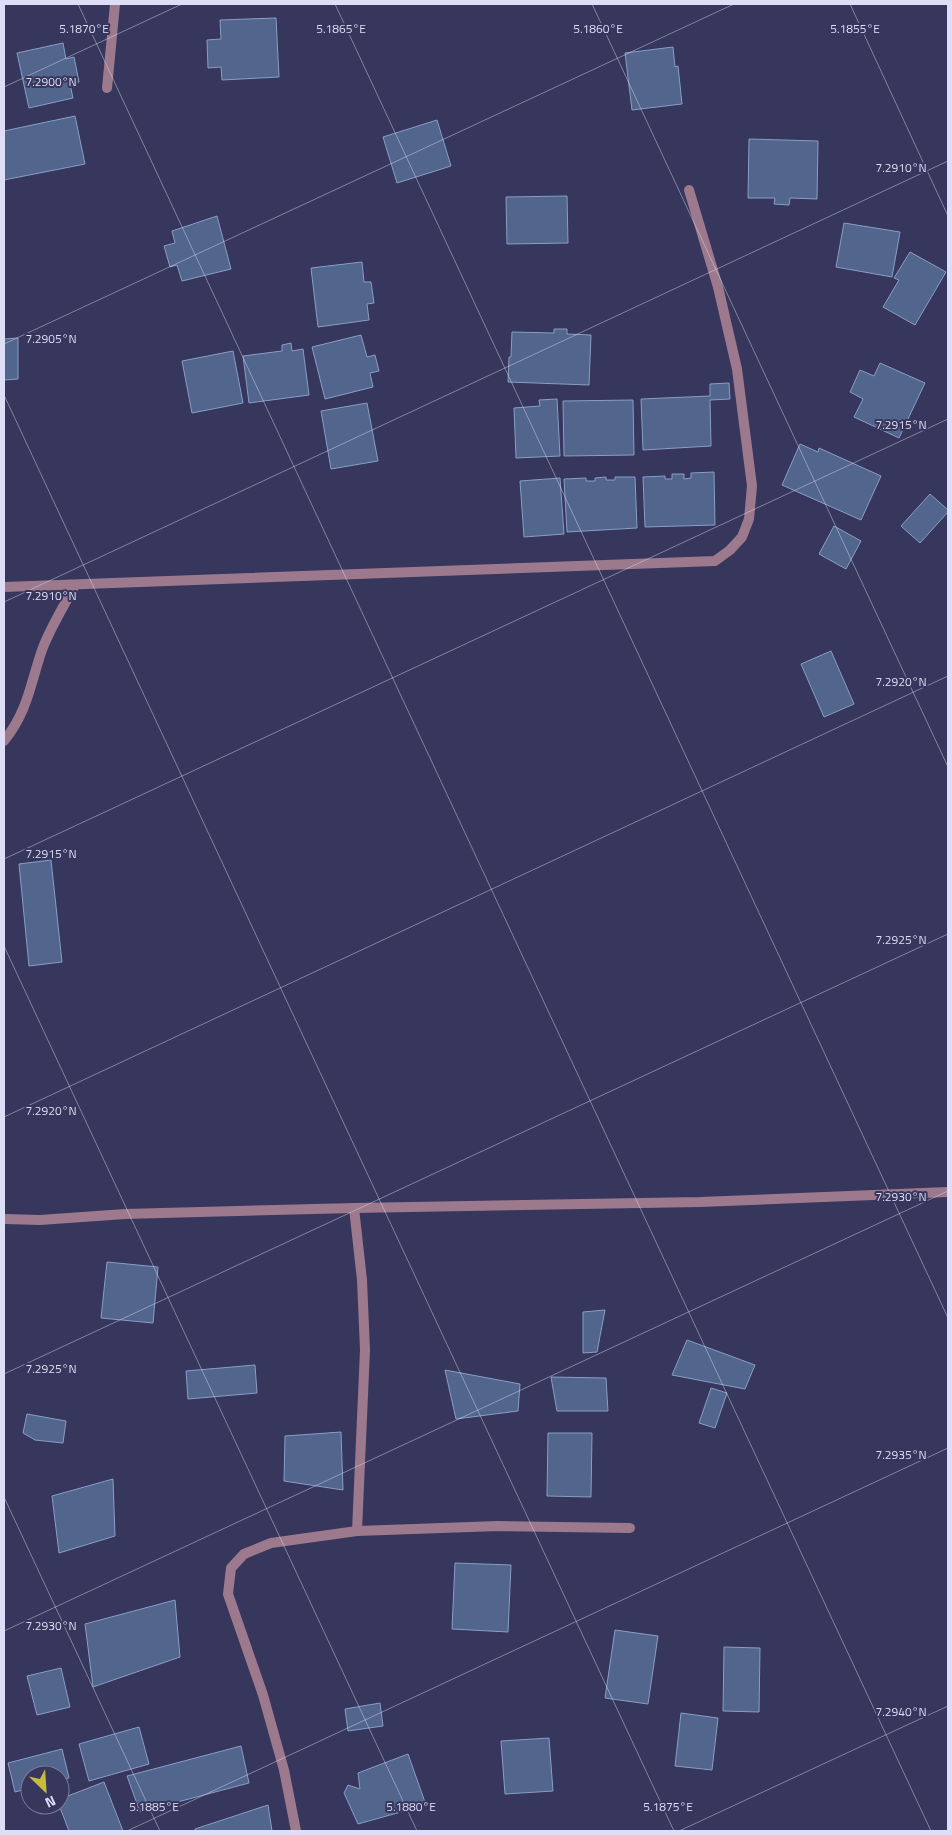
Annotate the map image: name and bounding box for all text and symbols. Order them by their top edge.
text: 5.1870°E [59,19,109,38]
text: 5.1865°E [316,19,366,38]
text: 5.1860°E [573,19,623,38]
text: 5.1855°E [830,19,880,38]
text: 7.2900°N [25,72,77,91]
text: 7.2910°N [875,158,927,177]
text: 7.2905°N [25,329,77,348]
text: 7.2915°N [875,415,927,434]
text: 7.2910°N [25,586,77,605]
text: 7.2920°N [875,672,927,691]
text: 7.2915°N [25,844,77,863]
text: 7.2925°N [875,930,927,949]
text: 7.2920°N [25,1101,77,1120]
text: 7.2930°N [875,1187,927,1206]
text: 7.2925°N [25,1359,77,1378]
text: 7.2935°N [875,1445,927,1464]
text: 7.2930°N [25,1616,77,1635]
text: 7.2940°N [875,1702,927,1721]
north arrow [20,1765,70,1815]
text: N [42,1791,60,1814]
text: 5.1885°E [129,1797,179,1816]
text: 5.1880°E [386,1797,436,1816]
text: 5.1875°E [643,1797,693,1816]

